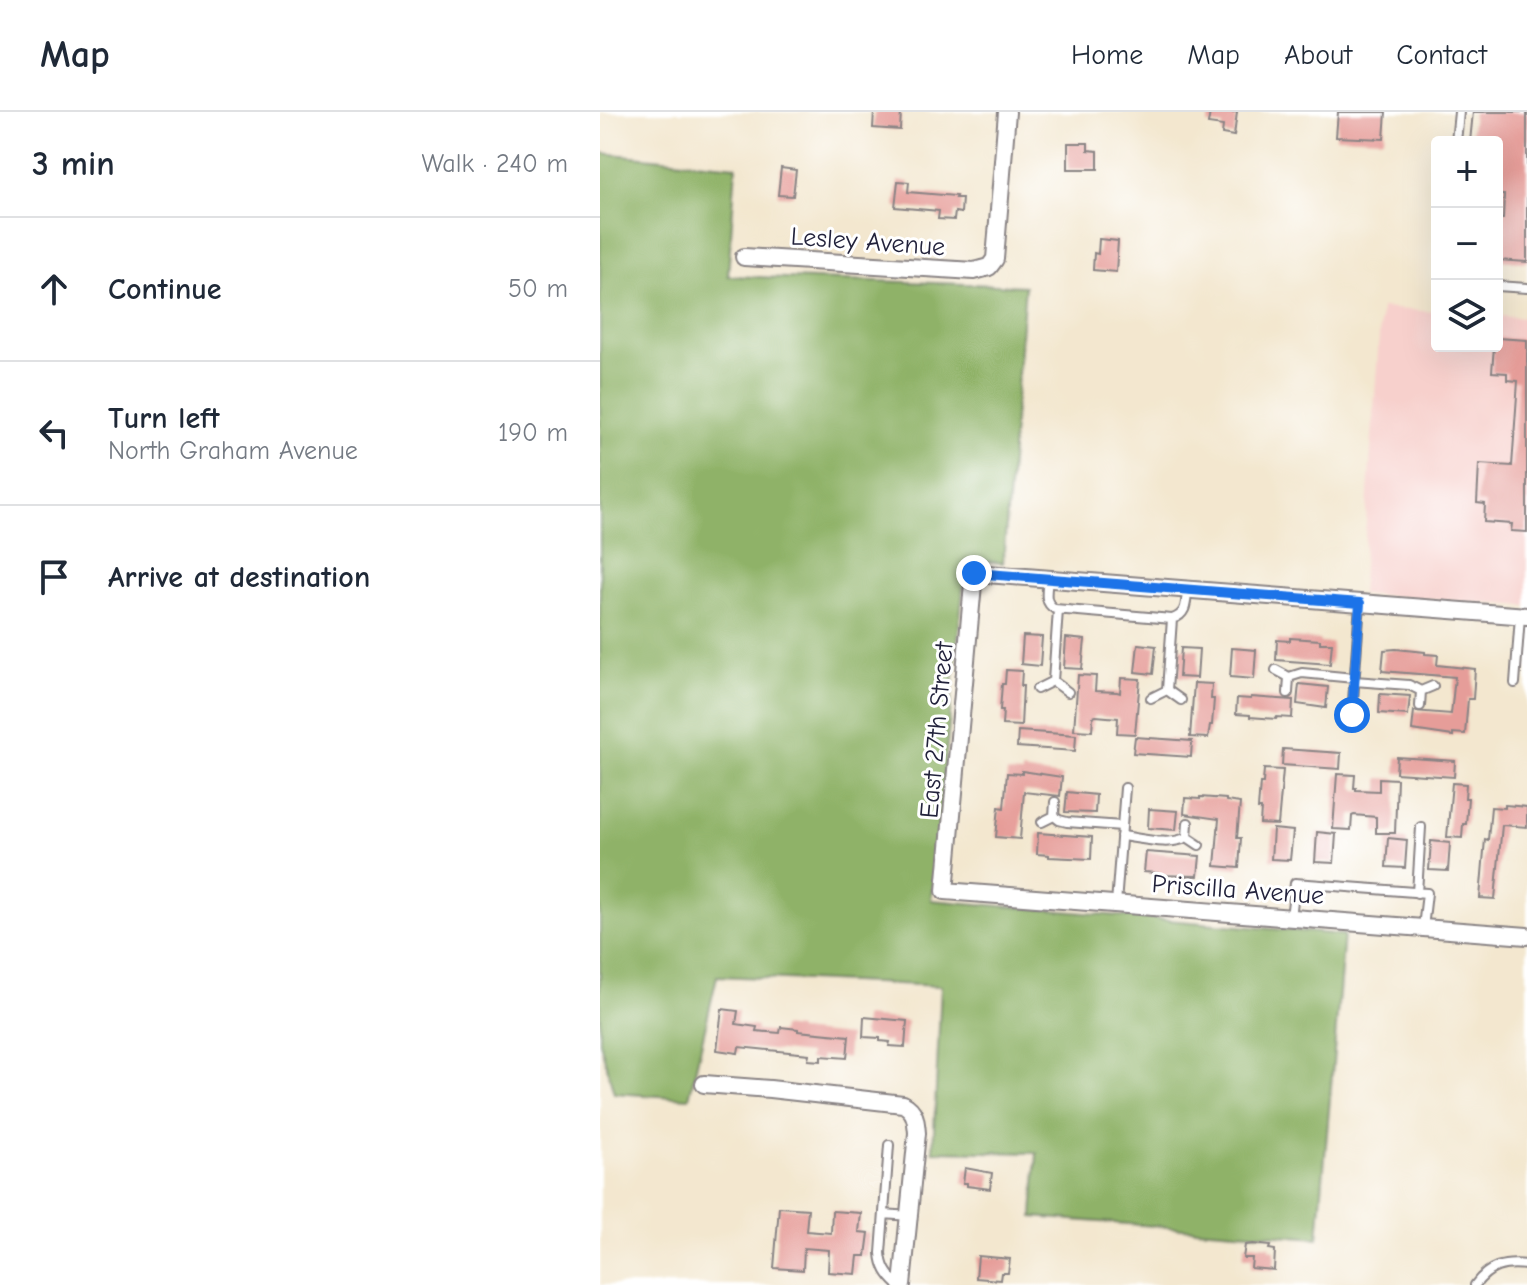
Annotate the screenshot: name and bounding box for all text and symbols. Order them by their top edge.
text: Map [40,33,110,77]
text: Home [1071,39,1143,71]
text: Map [1187,39,1240,71]
text: About [1284,39,1352,71]
text: Contact [1396,39,1487,71]
map controls [1431,136,1503,352]
button: + [1431,136,1503,208]
text: 3 min [32,144,115,184]
text: Walk · 240 m [422,149,568,179]
button: − [1431,208,1503,280]
street label: Lesley Avenue [790,222,946,262]
icon: ahead [32,267,76,311]
text: Continue [108,272,222,307]
text: 50 m [508,274,568,304]
button: layers [1431,280,1503,352]
text: Turn left [108,401,220,436]
icon: left [32,411,76,455]
text: 190 m [498,418,568,448]
text: North Graham Avenue [108,436,358,466]
icon: arrive [32,555,76,599]
route end [956,555,992,591]
text: Arrive at destination [108,560,370,595]
street label: East 27th Street [914,639,960,820]
route start [1334,697,1370,733]
street label: Priscilla Avenue [1151,869,1325,911]

